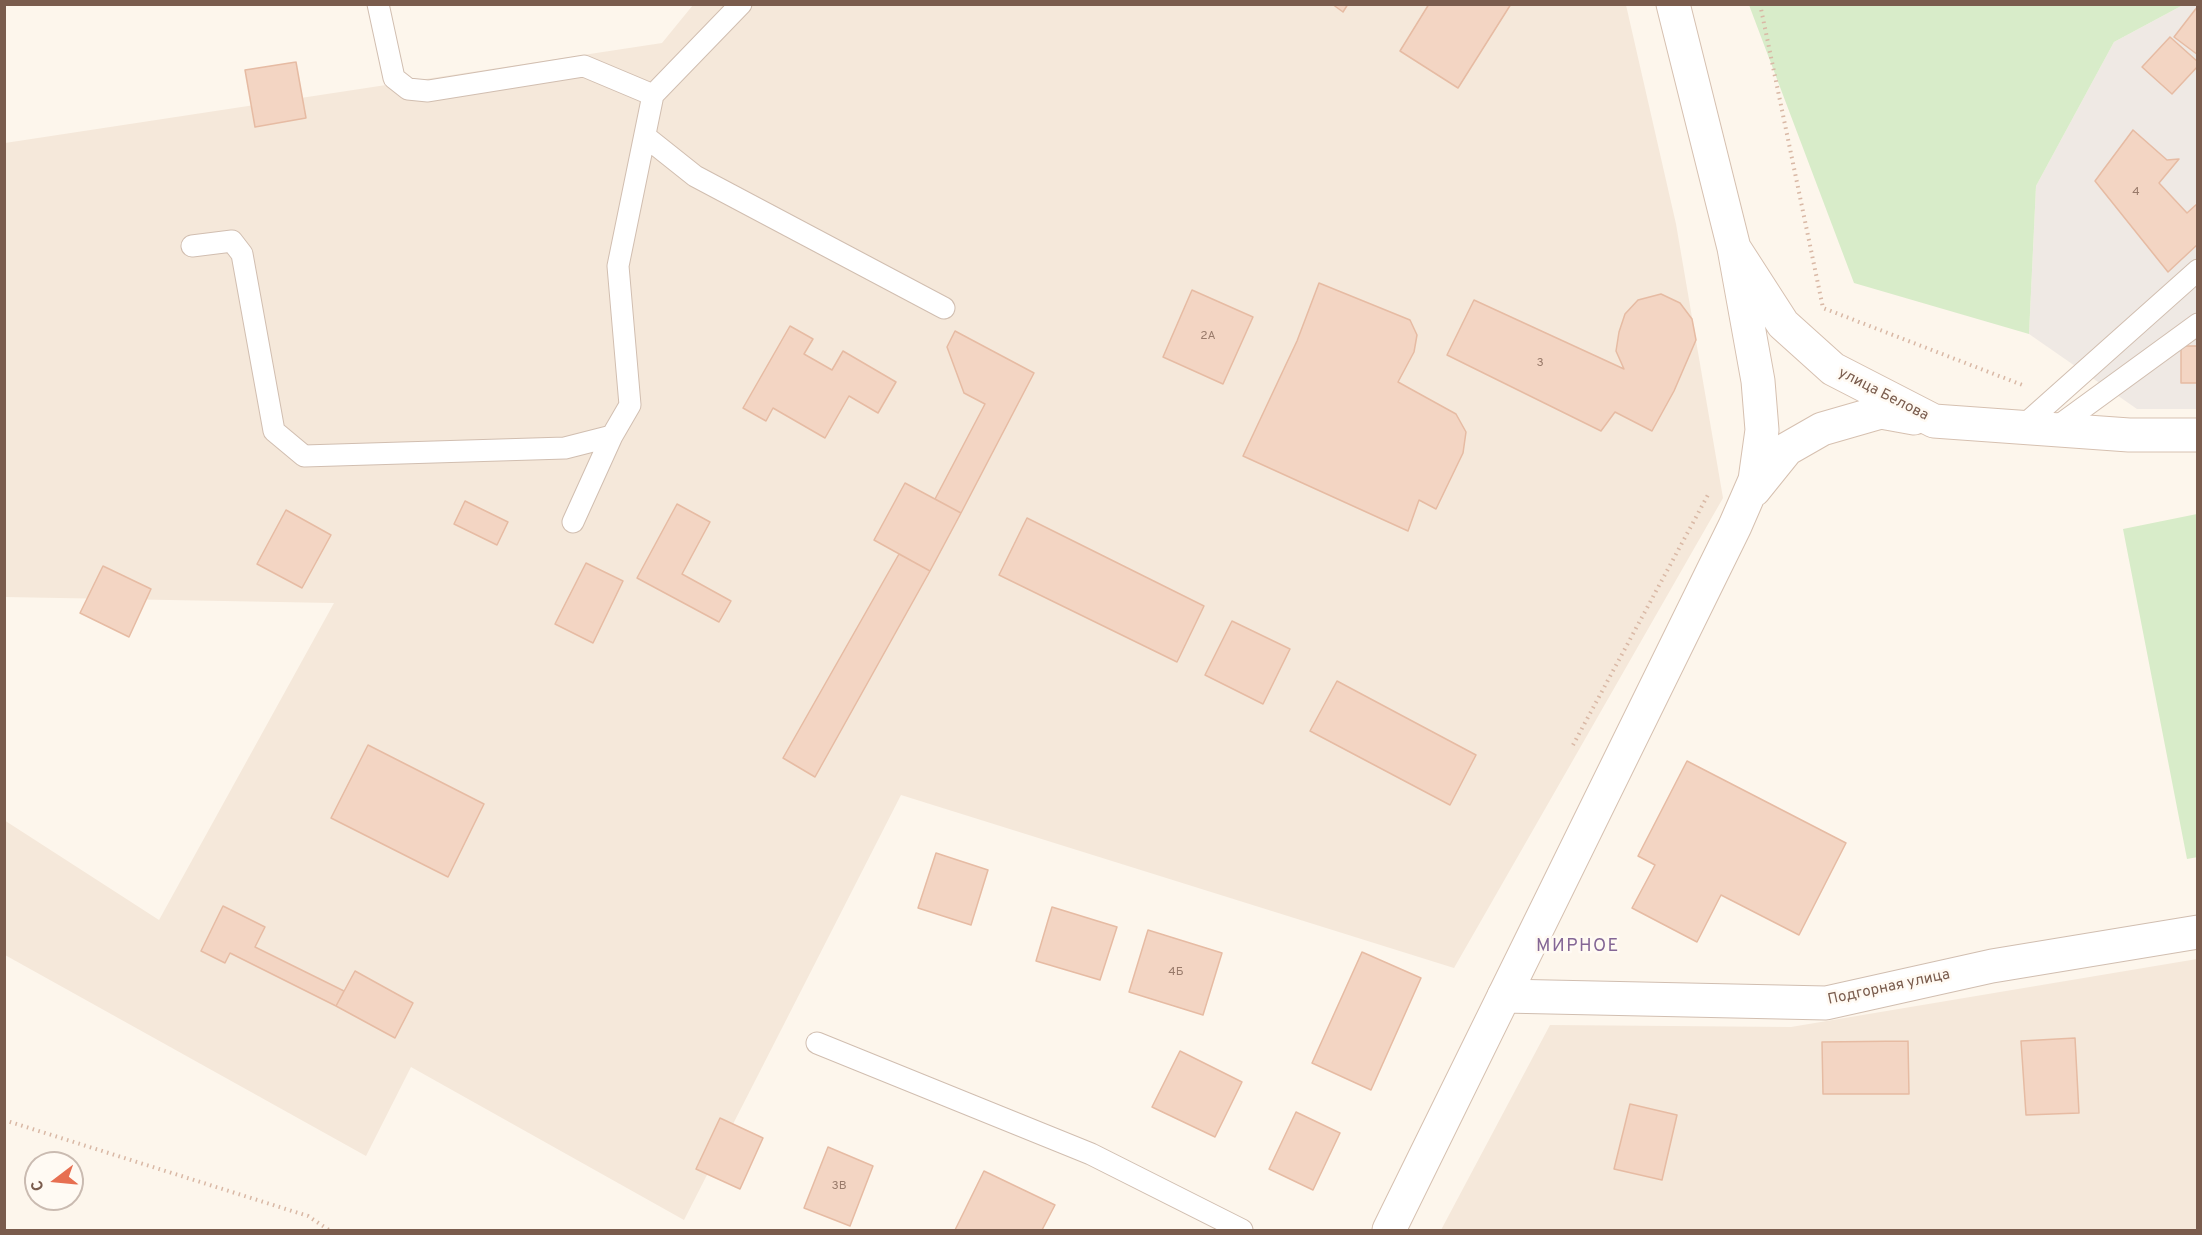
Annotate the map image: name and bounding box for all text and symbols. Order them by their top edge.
house number: 4 [2132,186,2140,200]
house number: 2А [1200,330,1216,344]
house number: 3 [1536,357,1544,371]
street label: улица Белова [1835,365,1931,425]
district label: МИРНОЕ [1536,936,1620,958]
house number: 4Б [1168,966,1184,980]
street label: Подгорная улица [1826,966,1952,1010]
north arrow [24,1151,84,1211]
text: С [28,1178,50,1193]
house number: 3В [831,1180,847,1194]

